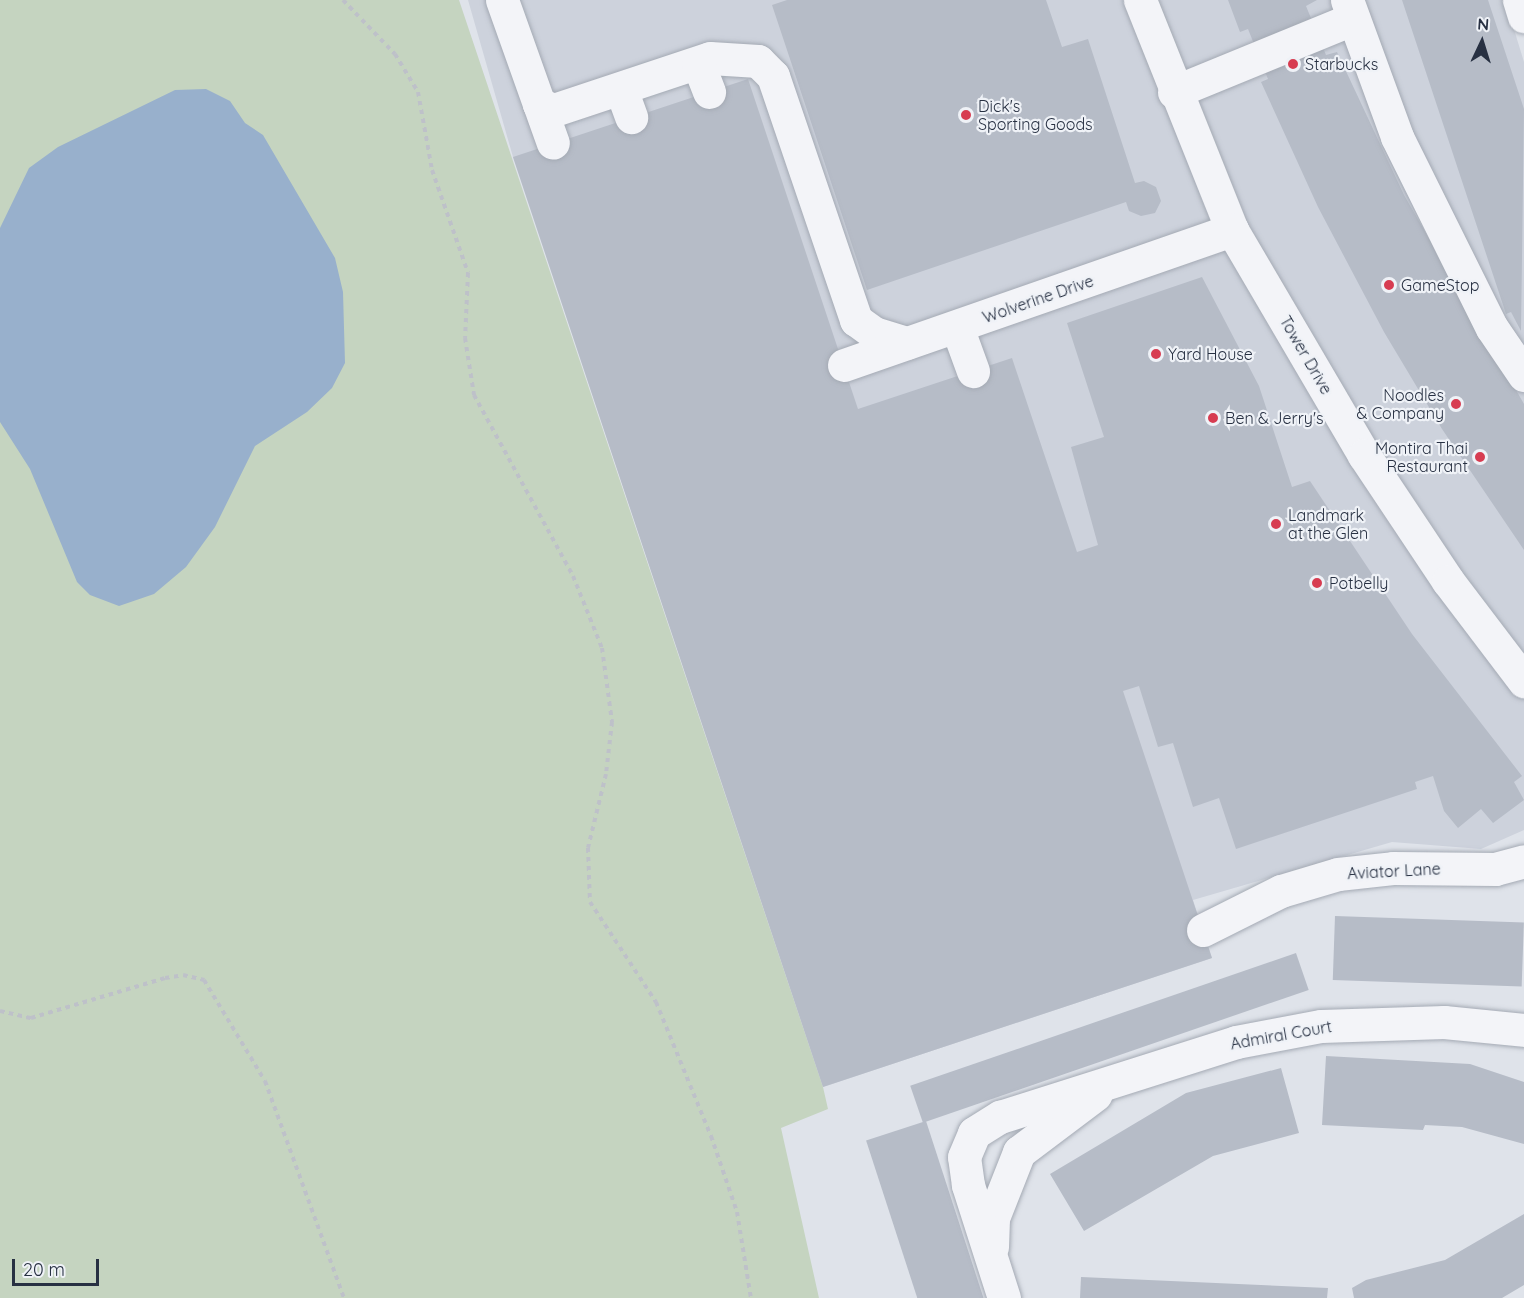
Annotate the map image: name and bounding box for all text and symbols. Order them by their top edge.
north arrow [1452,12,1512,72]
text: N [1477,14,1490,34]
place label: Starbucks [1305,54,1378,74]
marker: Starbucks [1286,57,1300,71]
place label: Dick's Sporting Goods [978,96,1093,134]
marker: Dick's Sporting Goods [959,108,973,122]
street label: Wolverine Drive [980,271,1096,327]
place label: GameStop [1401,275,1479,295]
marker: GameStop [1382,278,1396,292]
street label: Tower Drive [1276,312,1336,398]
place label: Yard House [1168,344,1253,364]
marker: Yard House [1149,347,1163,361]
place label: Noodles & Company [1356,385,1444,423]
marker: Noodles & Company [1449,397,1463,411]
place label: Ben & Jerry's [1225,408,1323,428]
marker: Ben & Jerry's [1206,411,1220,425]
place label: Montira Thai Restaurant [1375,438,1468,476]
marker: Montira Thai Restaurant [1473,450,1487,464]
place label: Landmark at the Glen [1288,505,1368,543]
marker: Landmark at the Glen [1269,517,1283,531]
place label: Potbelly [1329,573,1388,593]
marker: Potbelly [1310,576,1324,590]
street label: Aviator Lane [1347,859,1441,883]
street label: Admiral Court [1229,1017,1333,1053]
scale bar [15,1247,102,1285]
text: 20 m [23,1258,65,1281]

